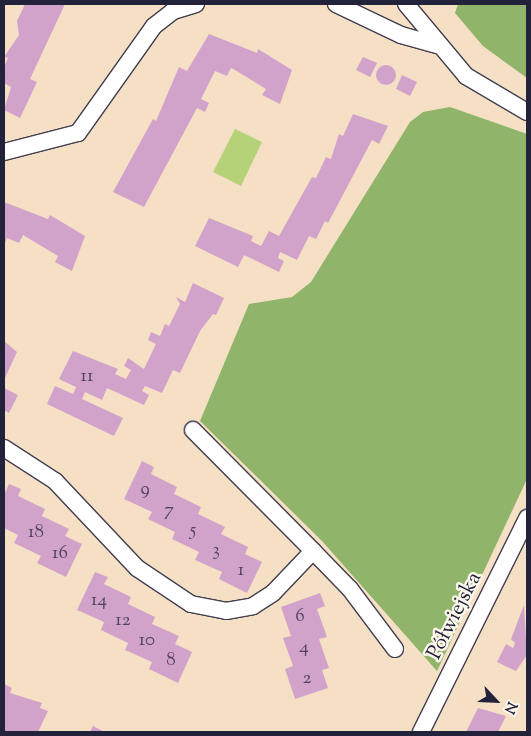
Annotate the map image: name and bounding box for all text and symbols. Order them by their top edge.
house number: 11 [81,366,93,388]
house number: 9 [140,479,150,501]
house number: 7 [164,500,174,522]
house number: 5 [190,520,196,542]
house number: 18 [28,522,44,544]
house number: 3 [212,540,220,562]
house number: 16 [52,543,68,565]
house number: 1 [238,560,244,582]
street label: Półwiejska [422,568,488,664]
house number: 14 [91,590,107,612]
house number: 6 [295,606,305,628]
house number: 12 [115,610,131,632]
house number: 10 [139,630,155,652]
house number: 4 [299,637,309,659]
house number: 8 [166,650,176,672]
house number: 2 [303,668,311,690]
north arrow [471,676,521,726]
text: N [498,698,521,717]

